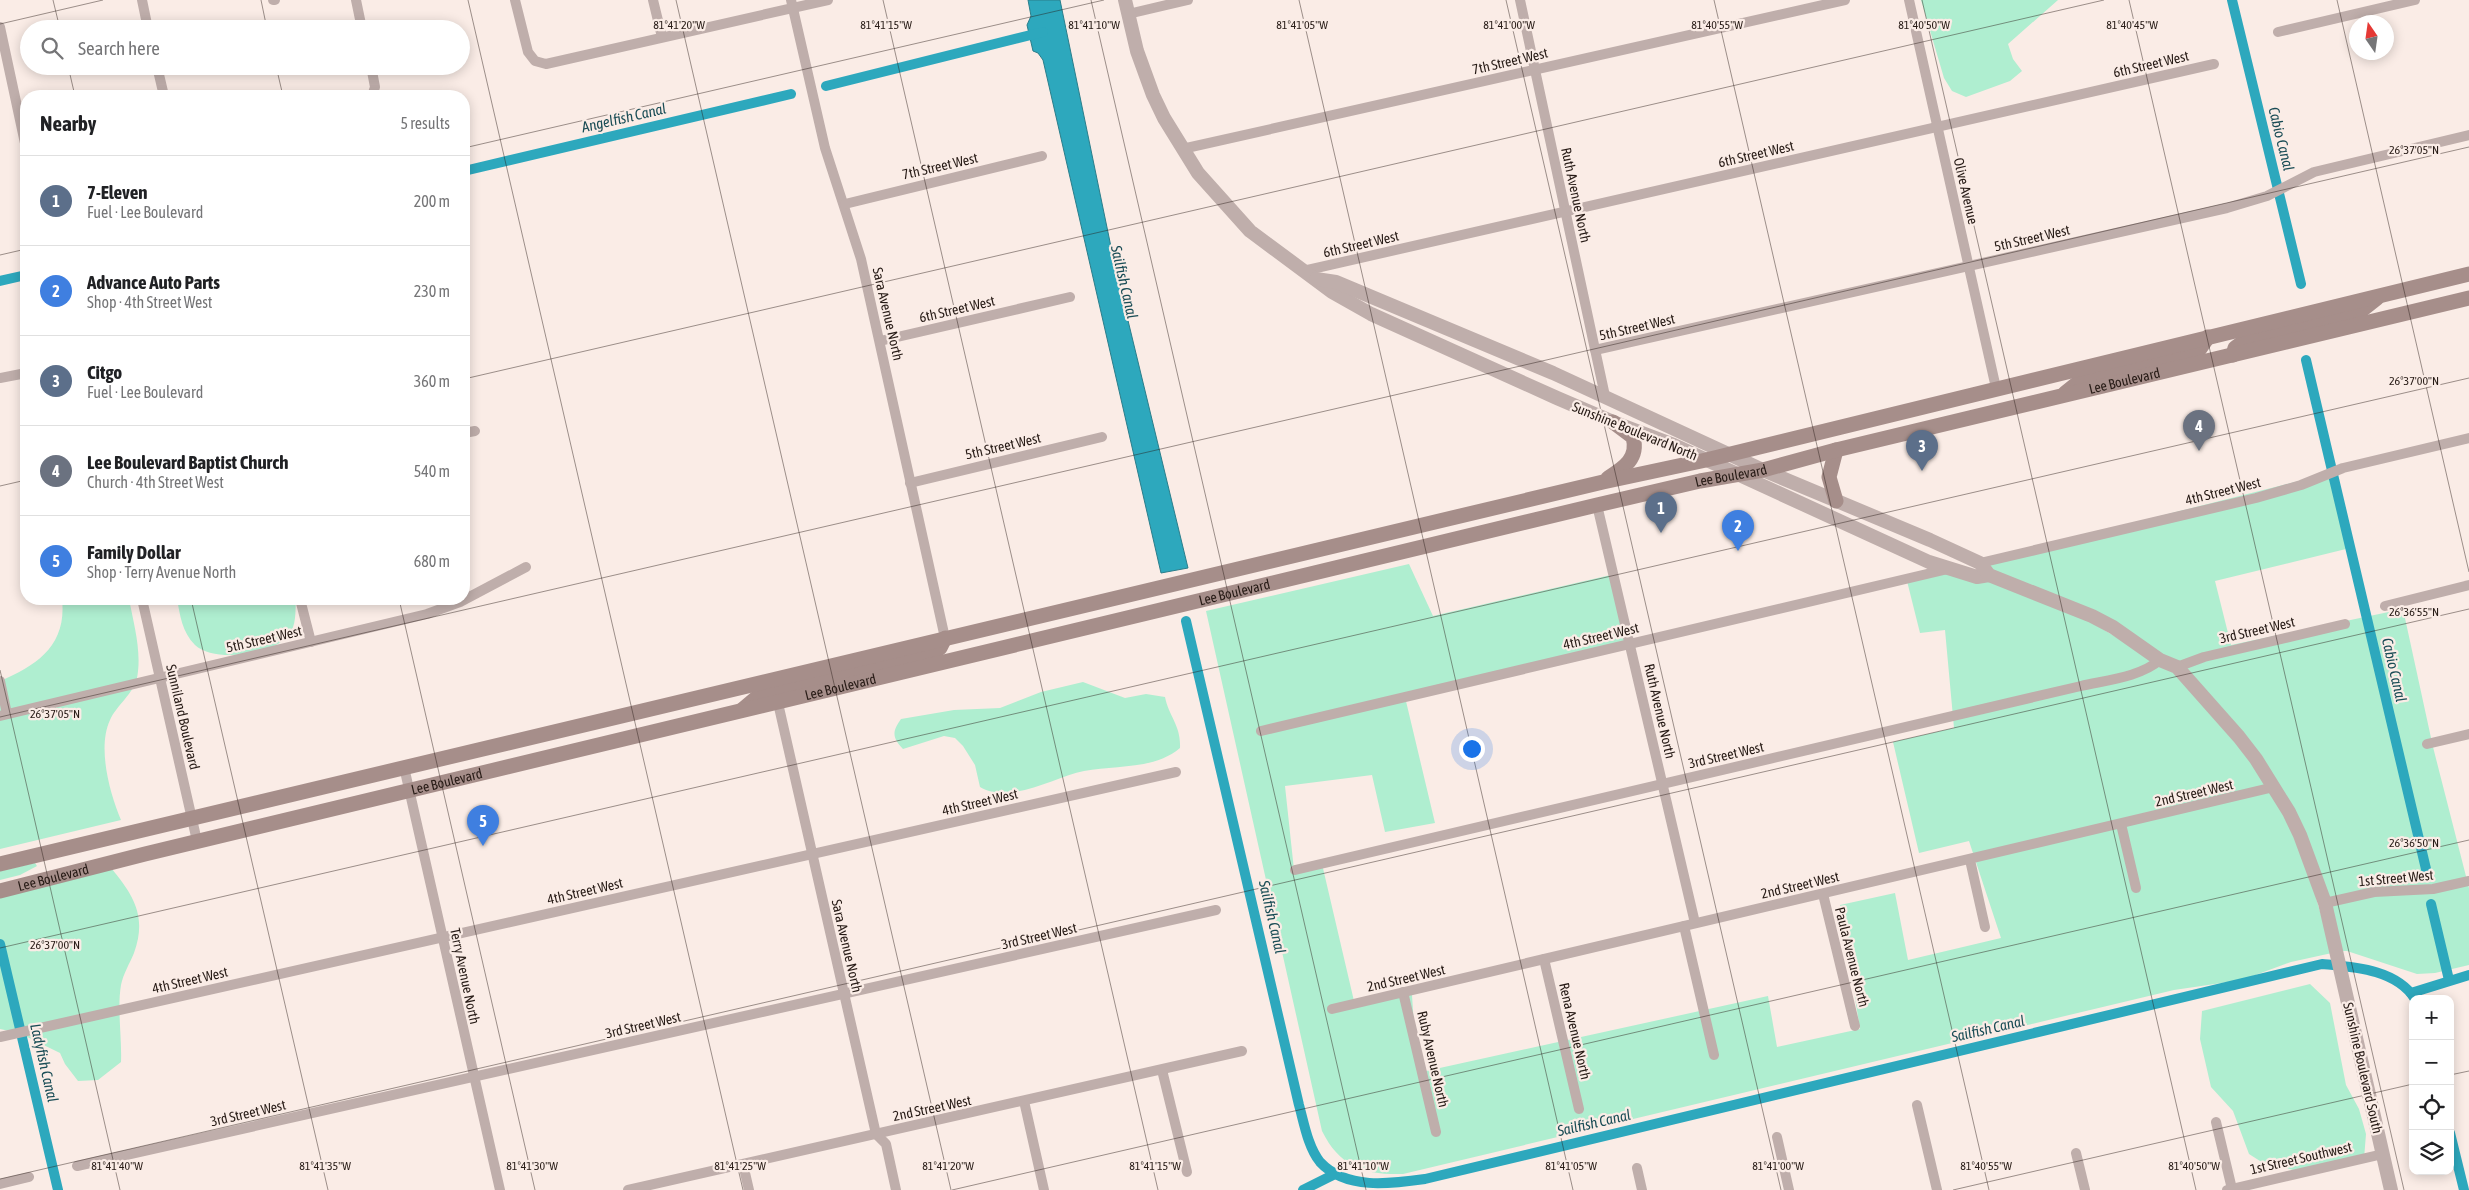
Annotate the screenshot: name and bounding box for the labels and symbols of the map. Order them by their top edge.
north arrow [2349,15,2394,60]
text: 81°41'20"W [653,18,705,32]
text: 81°41'15"W [860,18,912,32]
text: 81°41'10"W [1068,18,1120,32]
text: 81°41'05"W [1276,18,1328,32]
text: 81°41'00"W [1483,18,1535,32]
text: 81°40'55"W [1691,18,1743,32]
text: 81°40'50"W [1898,18,1950,32]
text: 81°40'45"W [2106,18,2158,32]
street label: 7th Street West [1471,45,1549,77]
street label: 6th Street West [2112,48,2190,80]
water label: Angelfish Canal [579,100,668,136]
water label: Cabio Canal [2265,105,2298,173]
street label: 6th Street West [1717,138,1795,170]
text: 26°37'05"N [2389,143,2439,157]
street label: Ruth Avenue North [1558,146,1594,244]
street label: 7th Street West [901,150,979,182]
street label: Olive Avenue [1951,156,1981,226]
street label: 5th Street West [1993,222,2071,254]
street label: 6th Street West [1322,228,1400,260]
water label: Sailfish Canal [1108,243,1141,320]
street label: Sara Avenue North [870,266,906,362]
street label: 6th Street West [918,293,996,325]
street label: 5th Street West [1598,311,1676,343]
street label: Lee Boulevard [2087,364,2162,397]
text: 26°37'00"N [2389,374,2439,388]
street label: Sunshine Boulevard North [1570,399,1700,463]
pin: 4 [2183,410,2215,451]
street label: 5th Street West [964,430,1042,462]
pin: 3 [1906,430,1938,471]
street label: Lee Boulevard [1693,461,1769,490]
street label: 4th Street West [2184,474,2262,508]
pin: 1 [1645,492,1677,533]
pin: 2 [1722,510,1754,551]
street label: Lee Boulevard [1197,576,1272,608]
text: 26°36'55"N [2389,605,2439,619]
street label: 3rd Street West [2218,614,2296,646]
street label: 4th Street West [1562,620,1640,652]
street label: 5th Street West [225,623,303,655]
water label: Cabio Canal [2379,636,2410,704]
street label: Ruth Avenue North [1641,662,1679,760]
street label: Sunniland Boulevard [163,663,203,771]
street label: Lee Boulevard [803,671,878,703]
text: 26°37'05"N [30,707,80,721]
your location [1459,736,1485,762]
street label: 3rd Street West [1687,739,1765,771]
street label: Lee Boulevard [410,765,484,798]
street label: 2nd Street West [2153,776,2235,810]
street label: 4th Street West [941,786,1019,818]
pin: 5 [467,805,499,846]
text: 26°36'50"N [2389,836,2439,850]
street label: Lee Boulevard [16,861,91,894]
street label: 1st Street West [2358,867,2434,889]
street label: 2nd Street West [1759,868,1841,902]
street label: 4th Street West [546,875,624,907]
water label: Sailfish Canal [1256,878,1289,955]
street label: Sara Avenue North [829,898,865,994]
street label: Paula Avenue North [1832,905,1872,1009]
street label: 3rd Street West [1000,920,1078,952]
street label: Terry Avenue North [447,926,483,1026]
text: 26°37'00"N [30,938,80,952]
street label: 2nd Street West [1365,961,1447,995]
street label: 4th Street West [151,964,229,996]
street label: Rena Avenue North [1556,981,1594,1081]
street label: Sunshine Boulevard South [2340,1001,2386,1135]
street label: 3rd Street West [604,1009,682,1041]
street label: Ruby Avenue North [1414,1009,1452,1109]
water label: Sailfish Canal [1949,1012,2026,1045]
water label: Ladyfish Canal [27,1022,62,1104]
street label: 2nd Street West [891,1092,973,1124]
street label: 3rd Street West [209,1097,287,1129]
water label: Sailfish Canal [1555,1106,1632,1139]
street label: 1st Street Southwest [2249,1139,2353,1177]
text: 81°41'40"W [91,1159,143,1173]
text: 81°41'35"W [299,1159,351,1173]
text: 81°41'30"W [506,1159,558,1173]
text: 81°41'25"W [714,1159,766,1173]
text: 81°41'20"W [922,1159,974,1173]
text: 81°41'15"W [1129,1159,1181,1173]
text: 81°41'10"W [1337,1159,1389,1173]
text: 81°41'05"W [1545,1159,1597,1173]
text: 81°41'00"W [1752,1159,1804,1173]
text: 81°40'55"W [1960,1159,2012,1173]
text: 81°40'50"W [2168,1159,2220,1173]

